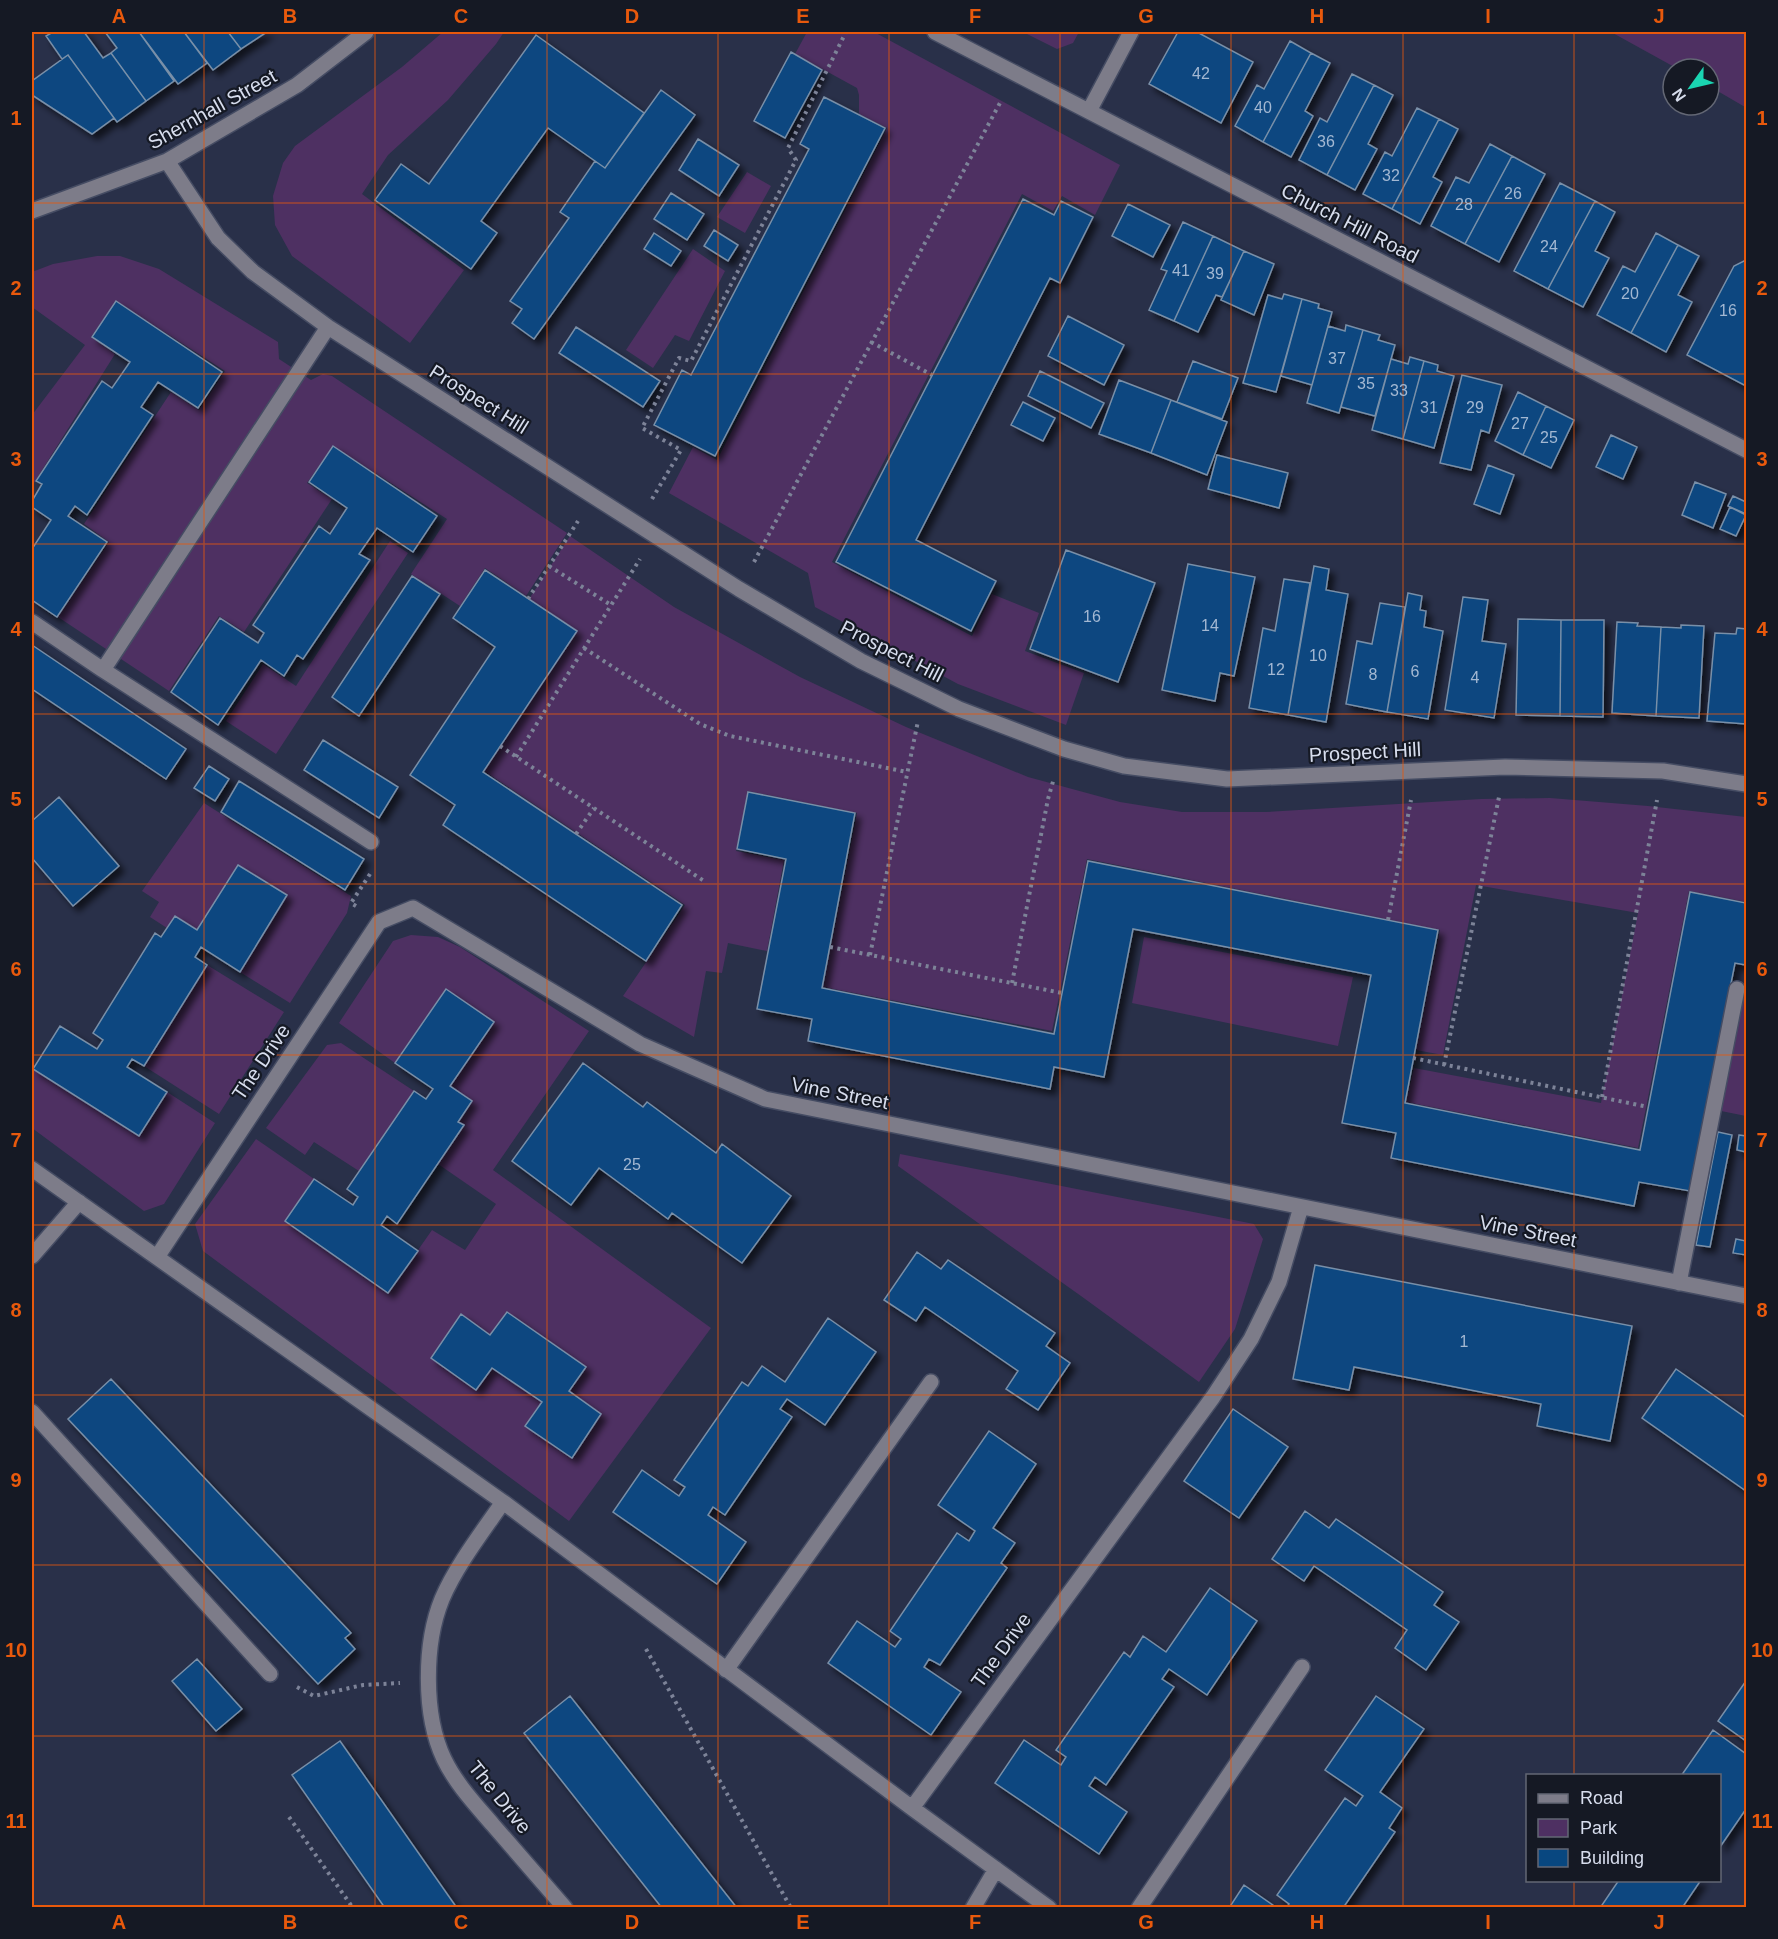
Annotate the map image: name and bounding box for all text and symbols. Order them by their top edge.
text: A [112,5,126,27]
text: B [283,5,297,27]
text: C [454,5,468,27]
text: D [625,5,639,27]
text: E [796,5,810,27]
text: F [969,5,981,27]
text: G [1138,5,1154,27]
text: H [1310,5,1324,27]
text: I [1485,5,1491,27]
text: J [1653,5,1665,27]
north arrow [1661,57,1721,117]
street label: Shernhall Street [144,64,280,153]
house number: 42 [1192,65,1210,82]
text: N [1669,86,1689,105]
house number: 40 [1254,99,1272,116]
text: 1 [10,107,22,129]
text: 1 [1756,107,1768,129]
house number: 36 [1317,133,1335,150]
house number: 32 [1382,167,1400,184]
street label: Church Hill Road [1278,179,1422,267]
house number: 26 [1504,185,1522,202]
house number: 28 [1455,196,1473,213]
house number: 24 [1540,238,1558,255]
house number: 41 [1172,262,1190,279]
house number: 39 [1206,265,1224,282]
text: 2 [10,277,22,299]
text: 2 [1756,277,1768,299]
house number: 20 [1621,285,1639,302]
house number: 16 [1719,302,1737,319]
house number: 37 [1328,350,1346,367]
street label: Prospect Hill [426,360,532,438]
house number: 35 [1357,375,1375,392]
house number: 33 [1390,382,1408,399]
house number: 31 [1420,399,1438,416]
house number: 29 [1466,399,1484,416]
house number: 27 [1511,415,1529,432]
house number: 25 [1540,429,1558,446]
text: 3 [10,448,22,470]
text: 3 [1756,448,1768,470]
house number: 16 [1083,608,1101,625]
street label: Prospect Hill [837,616,947,686]
house number: 14 [1201,617,1219,634]
text: 4 [10,618,22,640]
text: 4 [1756,618,1768,640]
house number: 10 [1309,647,1327,664]
house number: 12 [1267,661,1285,678]
house number: 6 [1411,663,1420,680]
house number: 8 [1369,666,1378,683]
house number: 4 [1471,669,1480,686]
street label: Prospect Hill [1308,738,1422,766]
text: 5 [10,788,22,810]
text: 5 [1756,788,1768,810]
text: 6 [10,958,22,980]
text: 6 [1756,958,1768,980]
street label: The Drive [228,1020,294,1104]
street label: Vine Street [790,1073,891,1113]
text: 7 [10,1129,22,1151]
text: 7 [1756,1129,1768,1151]
house number: 25 [623,1156,641,1173]
street label: Vine Street [1478,1211,1579,1251]
text: 8 [10,1299,22,1321]
text: 8 [1756,1299,1768,1321]
house number: 1 [1460,1333,1469,1350]
text: 9 [10,1469,22,1491]
text: 9 [1756,1469,1768,1491]
street label: The Drive [967,1608,1035,1692]
text: 10 [5,1639,27,1661]
text: 10 [1751,1639,1773,1661]
street label: The Drive [464,1756,536,1838]
legend [1526,1774,1721,1882]
text: Road [1580,1788,1623,1808]
text: 11 [5,1810,27,1832]
text: 11 [1751,1810,1773,1832]
text: Park [1580,1818,1618,1838]
text: Building [1580,1848,1644,1868]
text: A [112,1911,126,1933]
text: B [283,1911,297,1933]
text: C [454,1911,468,1933]
text: D [625,1911,639,1933]
text: E [796,1911,810,1933]
text: F [969,1911,981,1933]
text: G [1138,1911,1154,1933]
text: H [1310,1911,1324,1933]
text: I [1485,1911,1491,1933]
text: J [1653,1911,1665,1933]

